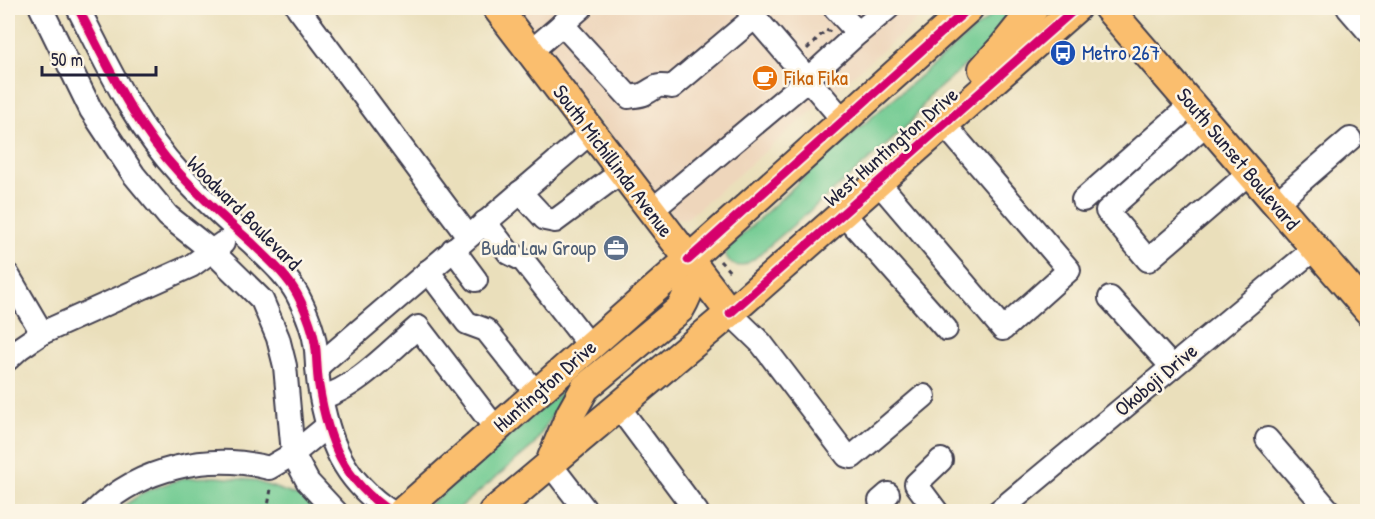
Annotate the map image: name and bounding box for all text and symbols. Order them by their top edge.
bus stop icon: Metro 267 [1048,38,1078,68]
place label: Metro 267 [1082,38,1160,67]
scale bar [42,39,156,77]
text: 50 m [51,47,83,72]
cafe icon: Fika Fika [750,63,780,93]
place label: Fika Fika [783,63,848,92]
street label: South Michillinda Avenue [546,78,680,243]
street label: West Huntington Drive [817,80,964,213]
street label: South Sunset Boulevard [1170,81,1307,236]
street label: Woodward Boulevard [181,149,308,276]
place label: Buda Law Group [481,233,596,262]
office icon: Buda Law Group [601,233,631,263]
street label: Huntington Drive [487,333,602,439]
street label: Okoboji Drive [1108,336,1203,423]

